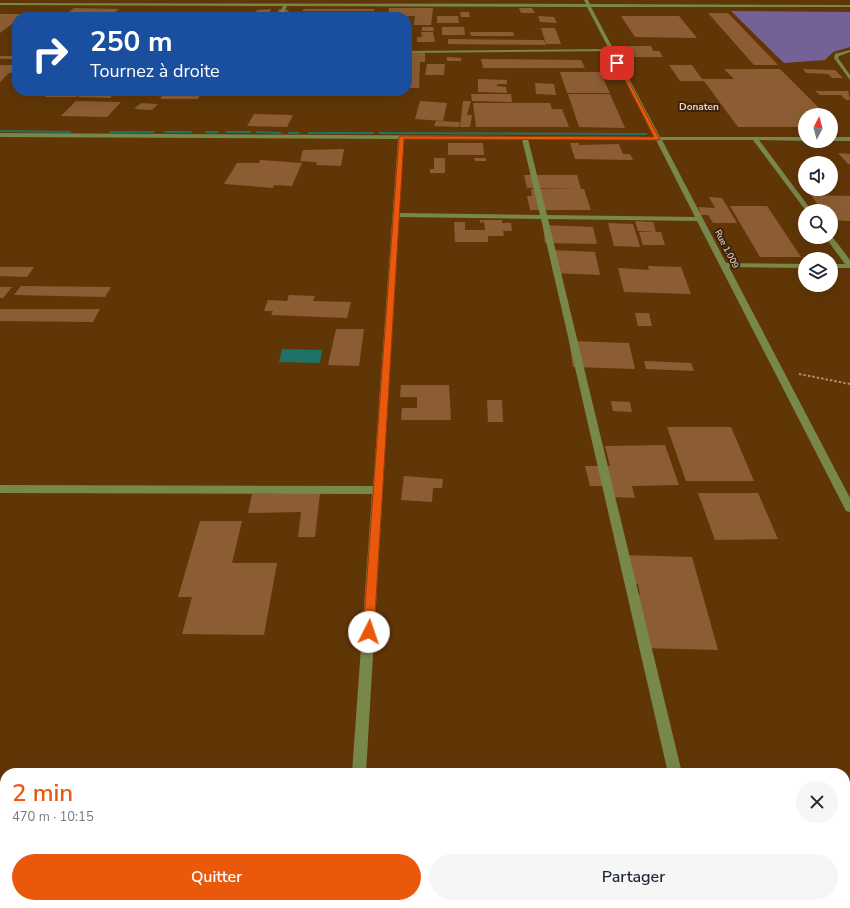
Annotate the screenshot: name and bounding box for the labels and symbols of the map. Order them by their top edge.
pin [600,46,634,80]
district label: Donaten [679,100,719,114]
north arrow [798,108,838,148]
street label: Rue 1.009 [712,228,742,270]
position arrow [348,611,390,653]

